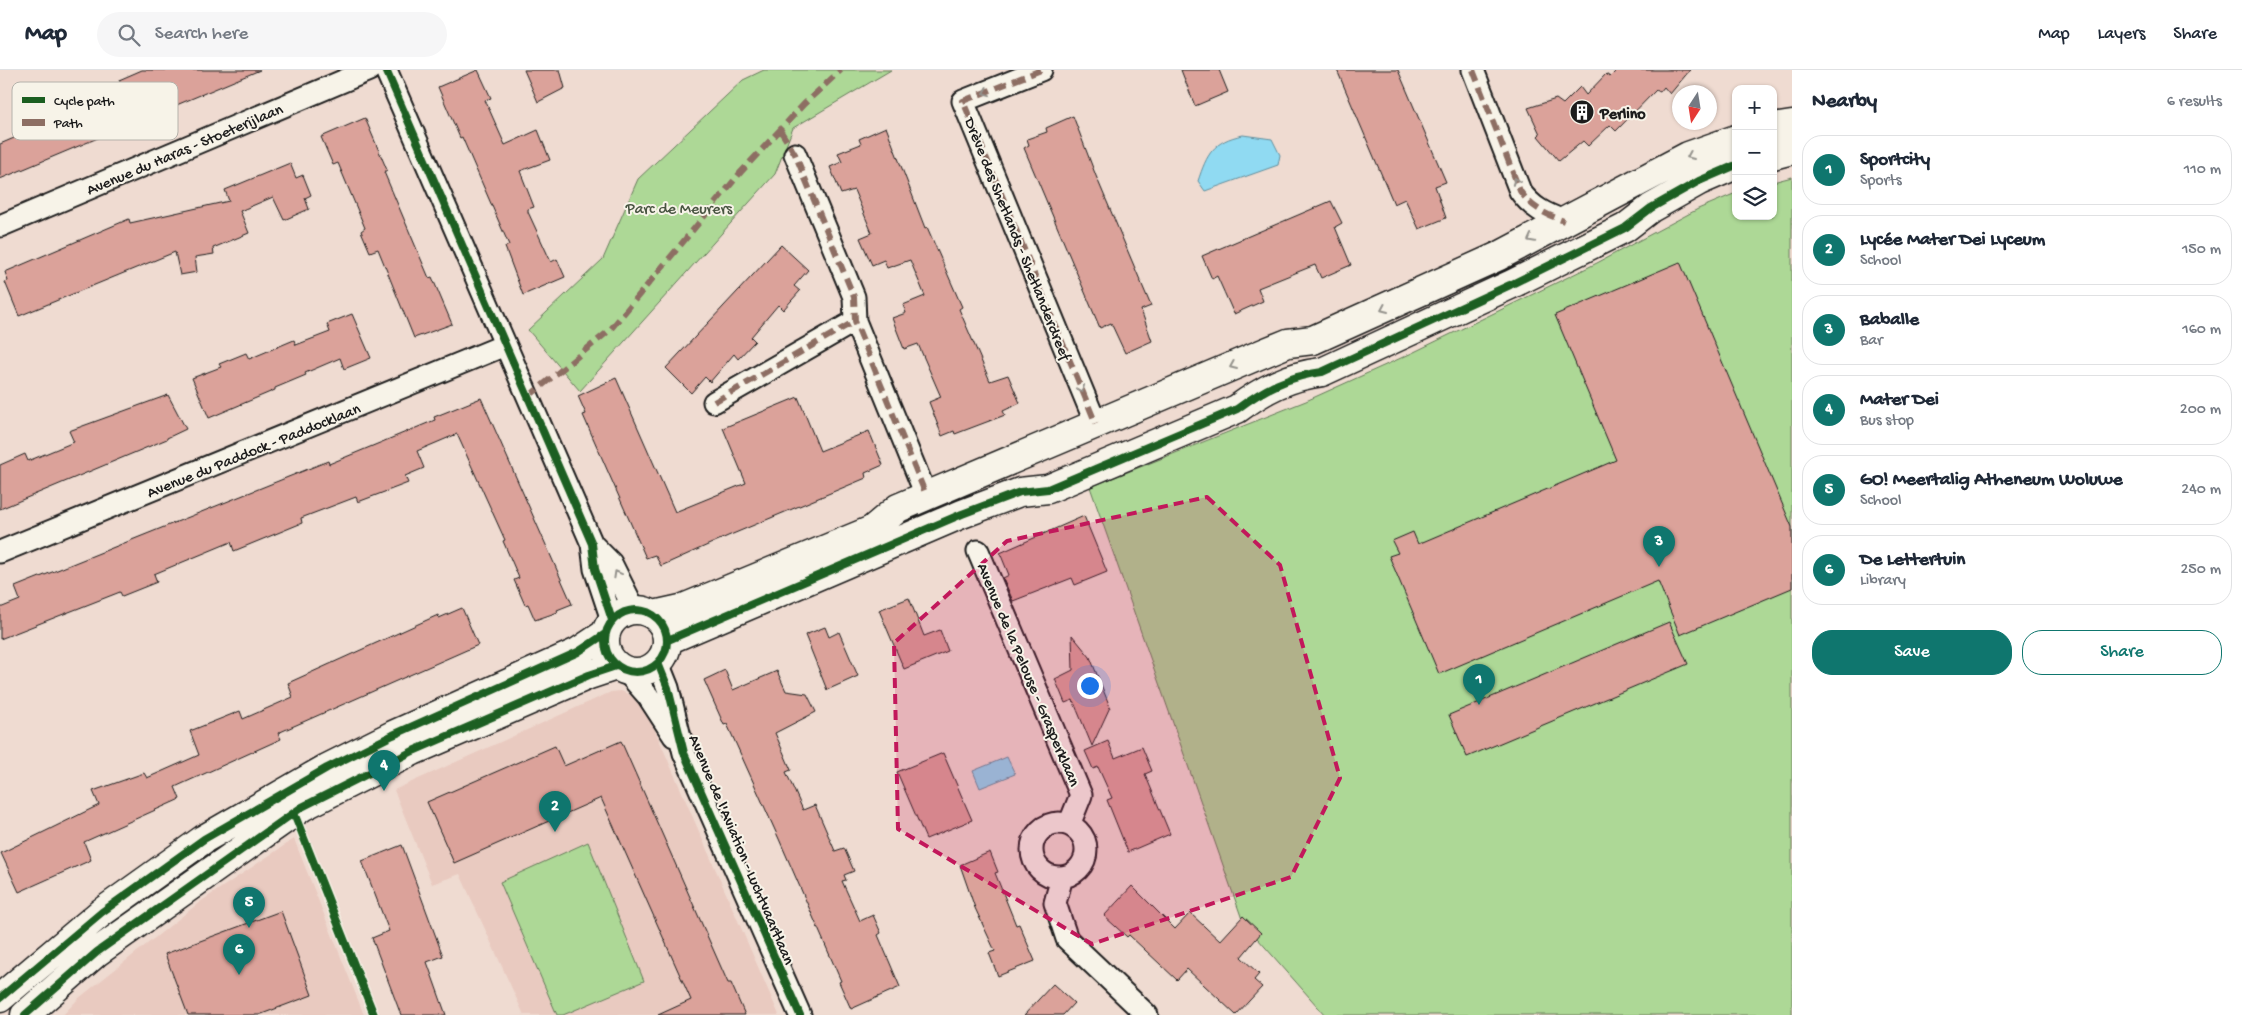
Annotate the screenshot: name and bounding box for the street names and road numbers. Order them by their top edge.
street label: Avenue du Haras - Stoeterijlaan [84,101,287,201]
street label: Drève des Shetlands - Shetlanderdreef [958,114,1074,364]
street label: Avenue du Paddock - Paddocklaan [145,400,364,504]
street label: Avenue de la Pelouse - Grasperklaan [971,561,1083,790]
street label: Avenue de l'Aviation - Luchtvaartlaan [683,732,797,969]

